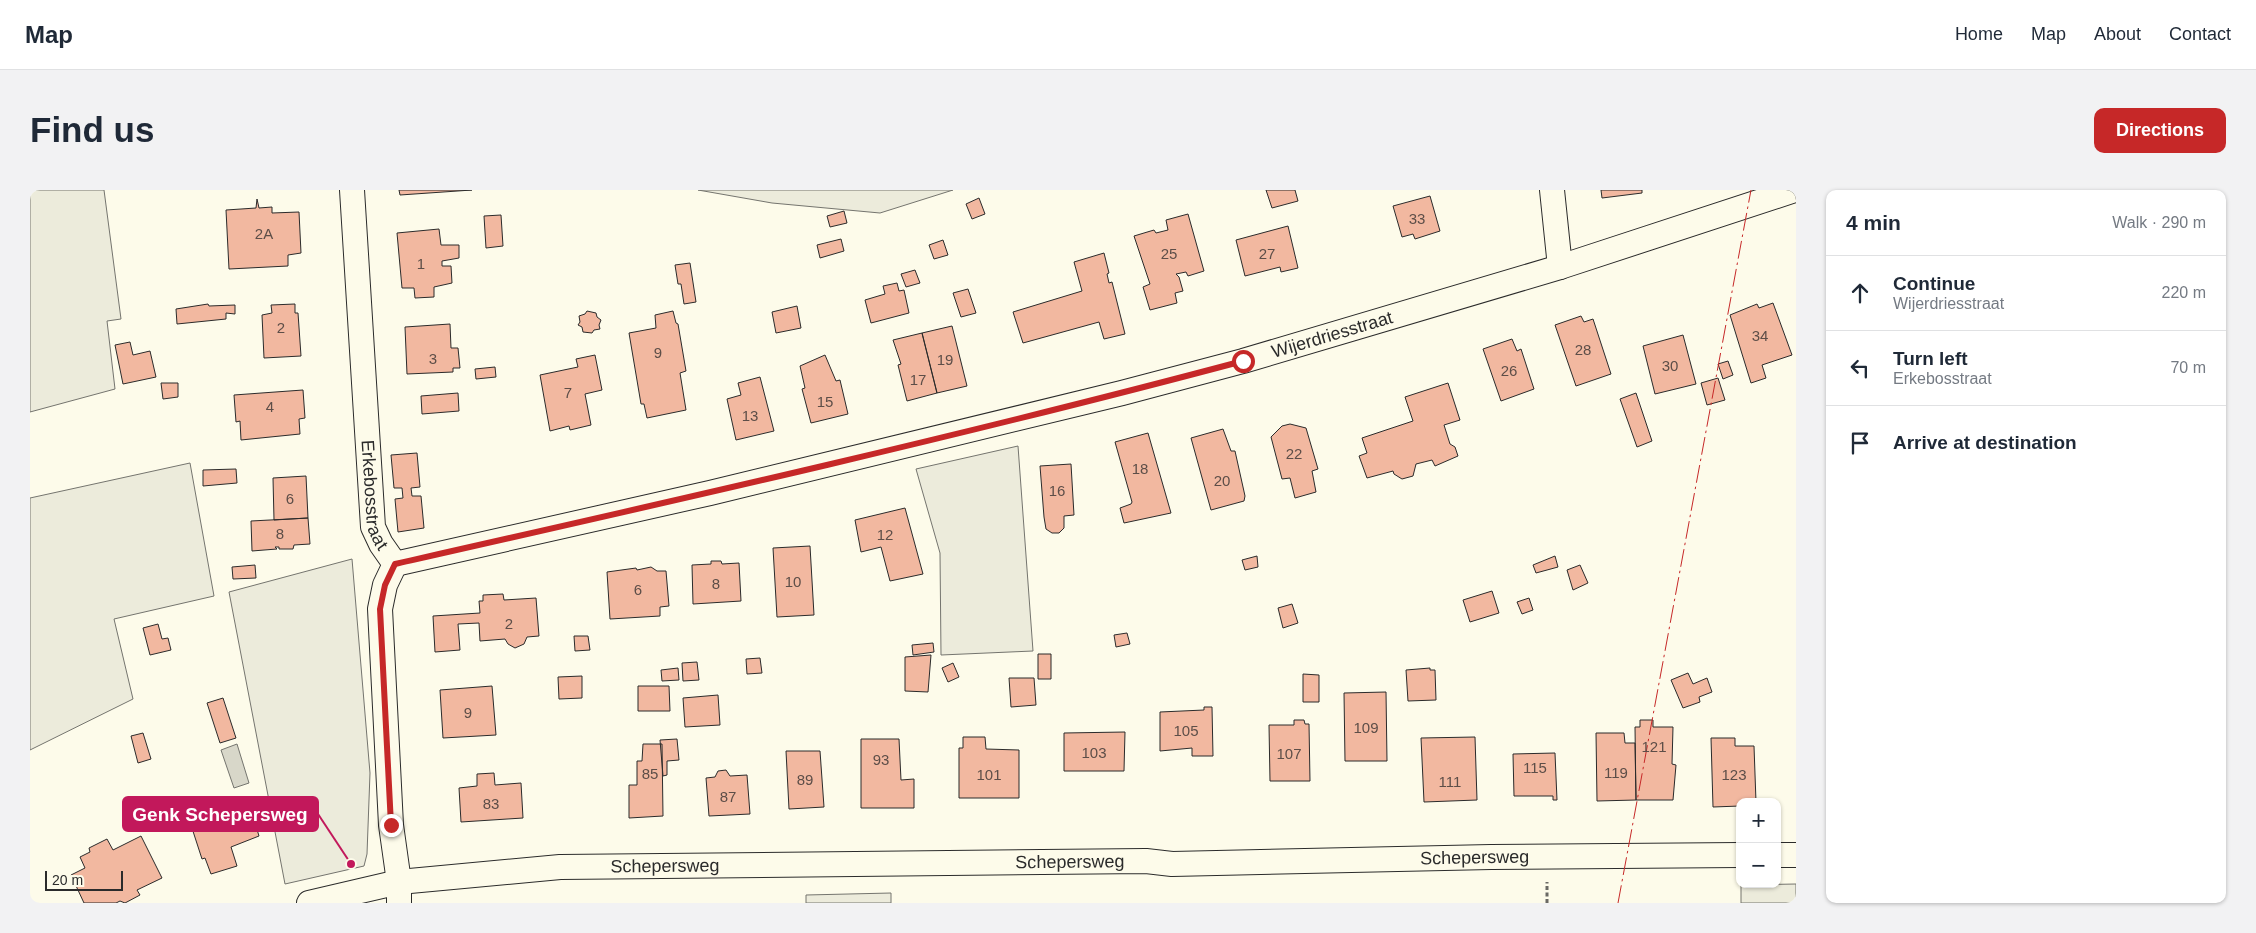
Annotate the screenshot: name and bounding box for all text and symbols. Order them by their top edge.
text: Map [25,21,73,48]
text: Home [1955,24,2003,44]
text: Map [2031,24,2066,44]
text: About [2094,24,2141,44]
text: Contact [2169,24,2231,44]
button: Directions [2094,108,2226,153]
text: Find us [30,110,154,149]
house number: 33 [1409,210,1425,227]
text: 4 min [1846,211,1901,234]
text: Walk · 290 m [2112,214,2206,231]
house number: 2A [255,225,273,242]
house number: 25 [1161,245,1177,262]
house number: 27 [1259,245,1275,262]
house number: 1 [417,255,425,272]
text: Continue [1893,273,1975,294]
icon: ahead [1846,279,1874,307]
text: 220 m [2162,284,2206,301]
text: Wijerdriesstraat [1893,295,2004,312]
street label: Wijerdriesstraat [1269,307,1395,362]
house number: 2 [277,319,285,336]
house number: 34 [1752,327,1768,344]
house number: 28 [1575,341,1591,358]
house number: 9 [654,344,662,361]
text: Turn left [1893,348,1968,369]
house number: 3 [429,350,437,367]
route start [1232,350,1255,373]
house number: 19 [937,351,953,368]
icon: left [1846,354,1874,382]
house number: 30 [1662,357,1678,374]
text: 70 m [2170,359,2206,376]
house number: 26 [1501,362,1517,379]
text: Erkebosstraat [1893,370,1992,387]
house number: 17 [910,371,926,388]
house number: 7 [564,384,572,401]
house number: 15 [817,393,833,410]
house number: 4 [266,398,274,415]
house number: 13 [742,407,758,424]
icon: arrive [1846,429,1874,457]
text: Arrive at destination [1893,432,2077,453]
street label: Erkebosstraat [358,439,392,554]
house number: 22 [1286,445,1302,462]
house number: 18 [1132,460,1148,477]
house number: 20 [1214,472,1230,489]
house number: 16 [1049,482,1065,499]
house number: 6 [286,490,294,507]
house number: 8 [276,525,284,542]
house number: 12 [877,526,893,543]
house number: 10 [785,573,801,590]
house number: 8 [712,575,720,592]
house number: 6 [634,581,642,598]
house number: 2 [505,615,513,632]
house number: 9 [464,704,472,721]
house number: 109 [1353,719,1379,736]
house number: 105 [1173,722,1199,739]
house number: 121 [1641,738,1667,755]
house number: 103 [1081,744,1107,761]
house number: 107 [1276,745,1302,762]
house number: 93 [873,751,889,768]
house number: 115 [1523,759,1547,776]
house number: 119 [1604,764,1628,781]
house number: 85 [642,765,658,782]
house number: 101 [976,766,1002,783]
house number: 123 [1721,766,1747,783]
house number: 89 [797,771,813,788]
house number: 111 [1439,773,1461,790]
house number: 87 [720,788,736,805]
house number: 83 [483,795,499,812]
callout: Genk Schepersweg [123,797,318,831]
map controls [1736,798,1781,888]
button: + [1736,798,1781,843]
text: Genk Schepersweg [132,804,308,825]
route end [380,814,403,837]
button: − [1736,843,1781,888]
street label: Schepersweg [1420,847,1529,869]
street label: Schepersweg [1015,851,1125,872]
street label: Schepersweg [610,855,720,876]
scale bar [45,868,122,891]
text: 20 m [52,872,83,888]

